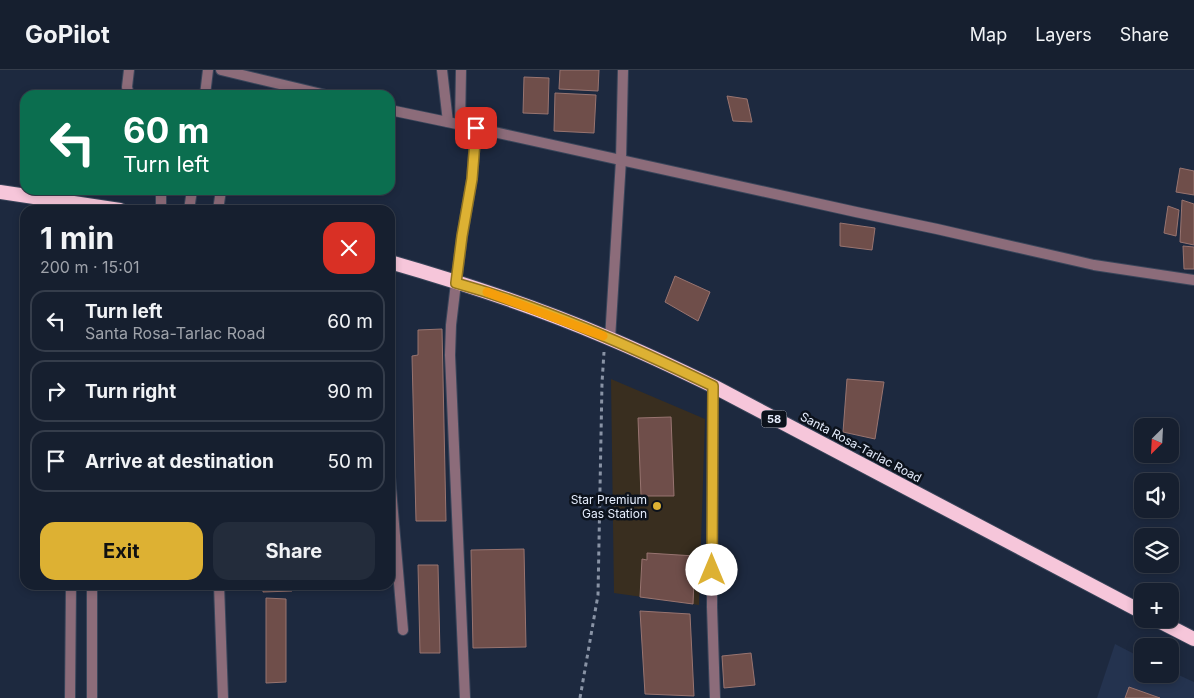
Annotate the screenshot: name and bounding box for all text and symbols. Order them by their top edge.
text: GoPilot [25,20,110,49]
text: Map [970,24,1007,45]
text: Layers [1035,24,1092,45]
text: Share [1120,24,1169,45]
pin [455,107,497,149]
text: 60 m [123,109,210,151]
icon: left [40,110,105,175]
icon: arrive [462,114,490,142]
text: Turn left [123,151,209,177]
text: 1 min [40,220,114,256]
button: close [323,222,375,274]
text: 200 m · 15:01 [40,257,140,277]
text: Turn left [85,300,163,323]
icon: left [42,307,70,335]
text: 60 m [327,310,373,333]
text: Santa Rosa-Tarlac Road [85,323,265,343]
icon: right [42,377,70,405]
text: Turn right [85,380,176,403]
text: 90 m [327,380,373,403]
street label: Santa Rosa-Tarlac Road [798,409,924,485]
road number: 58 [762,410,786,428]
north arrow [1134,418,1179,462]
map controls [1134,418,1179,683]
icon: arrive [42,447,70,475]
text: Arrive at destination [85,450,274,473]
text: 50 m [327,450,373,473]
button: sound [1134,473,1179,518]
place label: Star Premium Gas Station [571,492,647,521]
marker: Star Premium Gas Station [651,500,663,512]
button: Exit [40,522,203,580]
button: Share [213,522,375,580]
button: layers [1134,528,1179,573]
position arrow [685,543,737,595]
button: + [1134,583,1179,628]
button: − [1134,638,1179,683]

